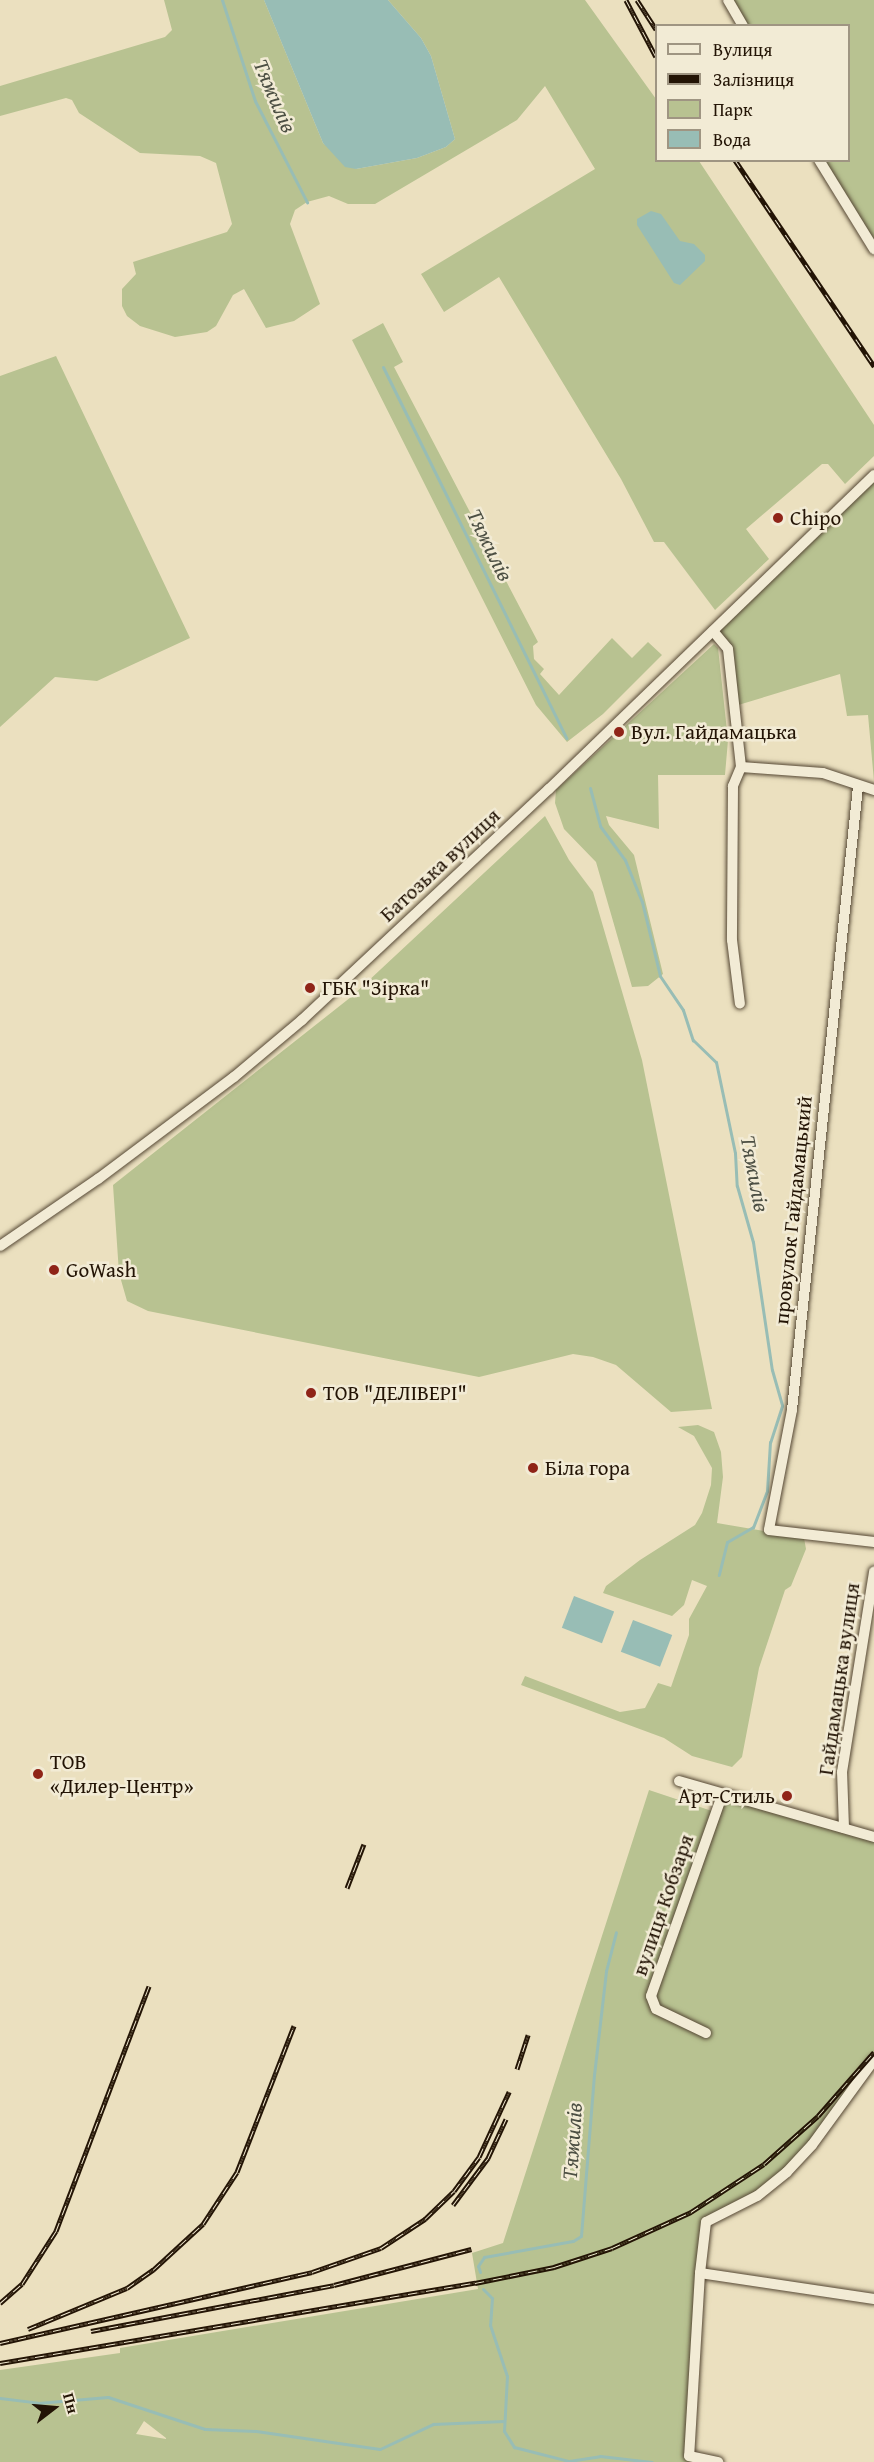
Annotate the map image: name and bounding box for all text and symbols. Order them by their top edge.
legend [655,24,850,162]
text: Вулиця [713,36,772,63]
water label: Тяжилів [248,55,302,137]
text: Залізниця [713,66,794,93]
text: Парк [713,96,752,123]
text: Вода [713,126,751,153]
water label: Тяжилів [461,504,519,586]
place label: Chipo [790,505,841,531]
marker: Chipo [771,511,785,525]
place label: Вул. Гайдамацька [631,719,797,745]
marker: Вул. Гайдамацька [612,725,626,739]
street label: Батозька вулиця [375,803,505,927]
place label: ГБК "Зірка" [322,975,429,1001]
marker: ГБК "Зірка" [303,981,317,995]
street label: провулок Гайдамацький [768,1094,818,1326]
water label: Тяжилів [735,1133,775,1215]
place label: GoWash [66,1257,136,1283]
marker: GoWash [47,1263,61,1277]
place label: ТОВ "ДЕЛІВЕРІ" [323,1380,467,1406]
marker: ТОВ "ДЕЛІВЕРІ" [304,1386,318,1400]
place label: Біла гора [545,1455,630,1481]
marker: Біла гора [526,1461,540,1475]
street label: Гайдамацька вулиця [813,1581,865,1777]
place label: ТОВ «Дилер-Центр» [50,1749,194,1799]
marker: ТОВ «Дилер-Центр» [31,1767,45,1781]
place label: Арт-Стиль [678,1783,775,1809]
marker: Арт-Стиль [780,1789,794,1803]
street label: вулиця Кобзаря [627,1831,699,1979]
water label: Тяжилів [556,2101,588,2181]
north arrow [24,2378,84,2438]
text: Пн [57,2390,86,2416]

